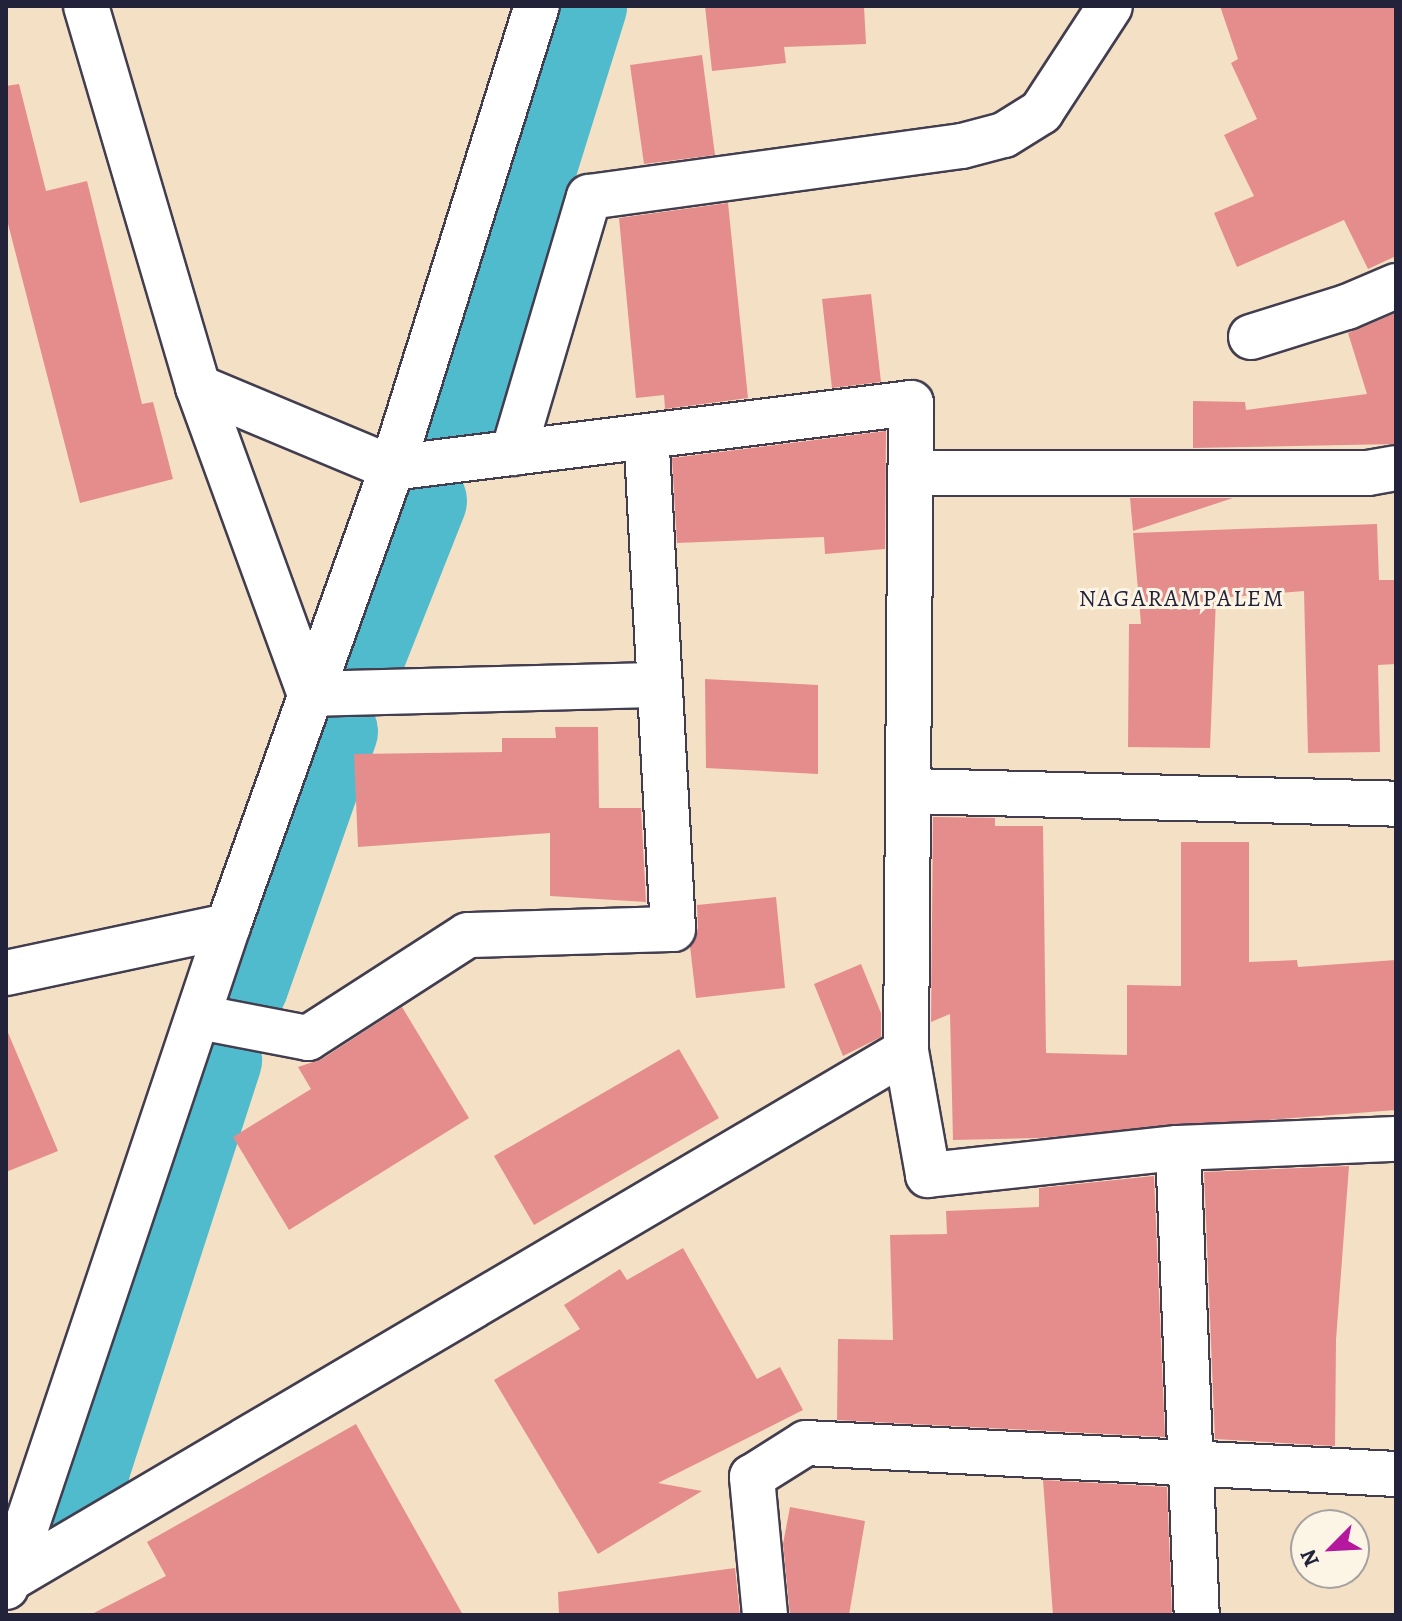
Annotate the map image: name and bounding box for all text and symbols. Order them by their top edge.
district label: NAGARAMPALEM [1079,585,1285,613]
north arrow [1290,1509,1370,1589]
text: N [1293,1545,1327,1571]

